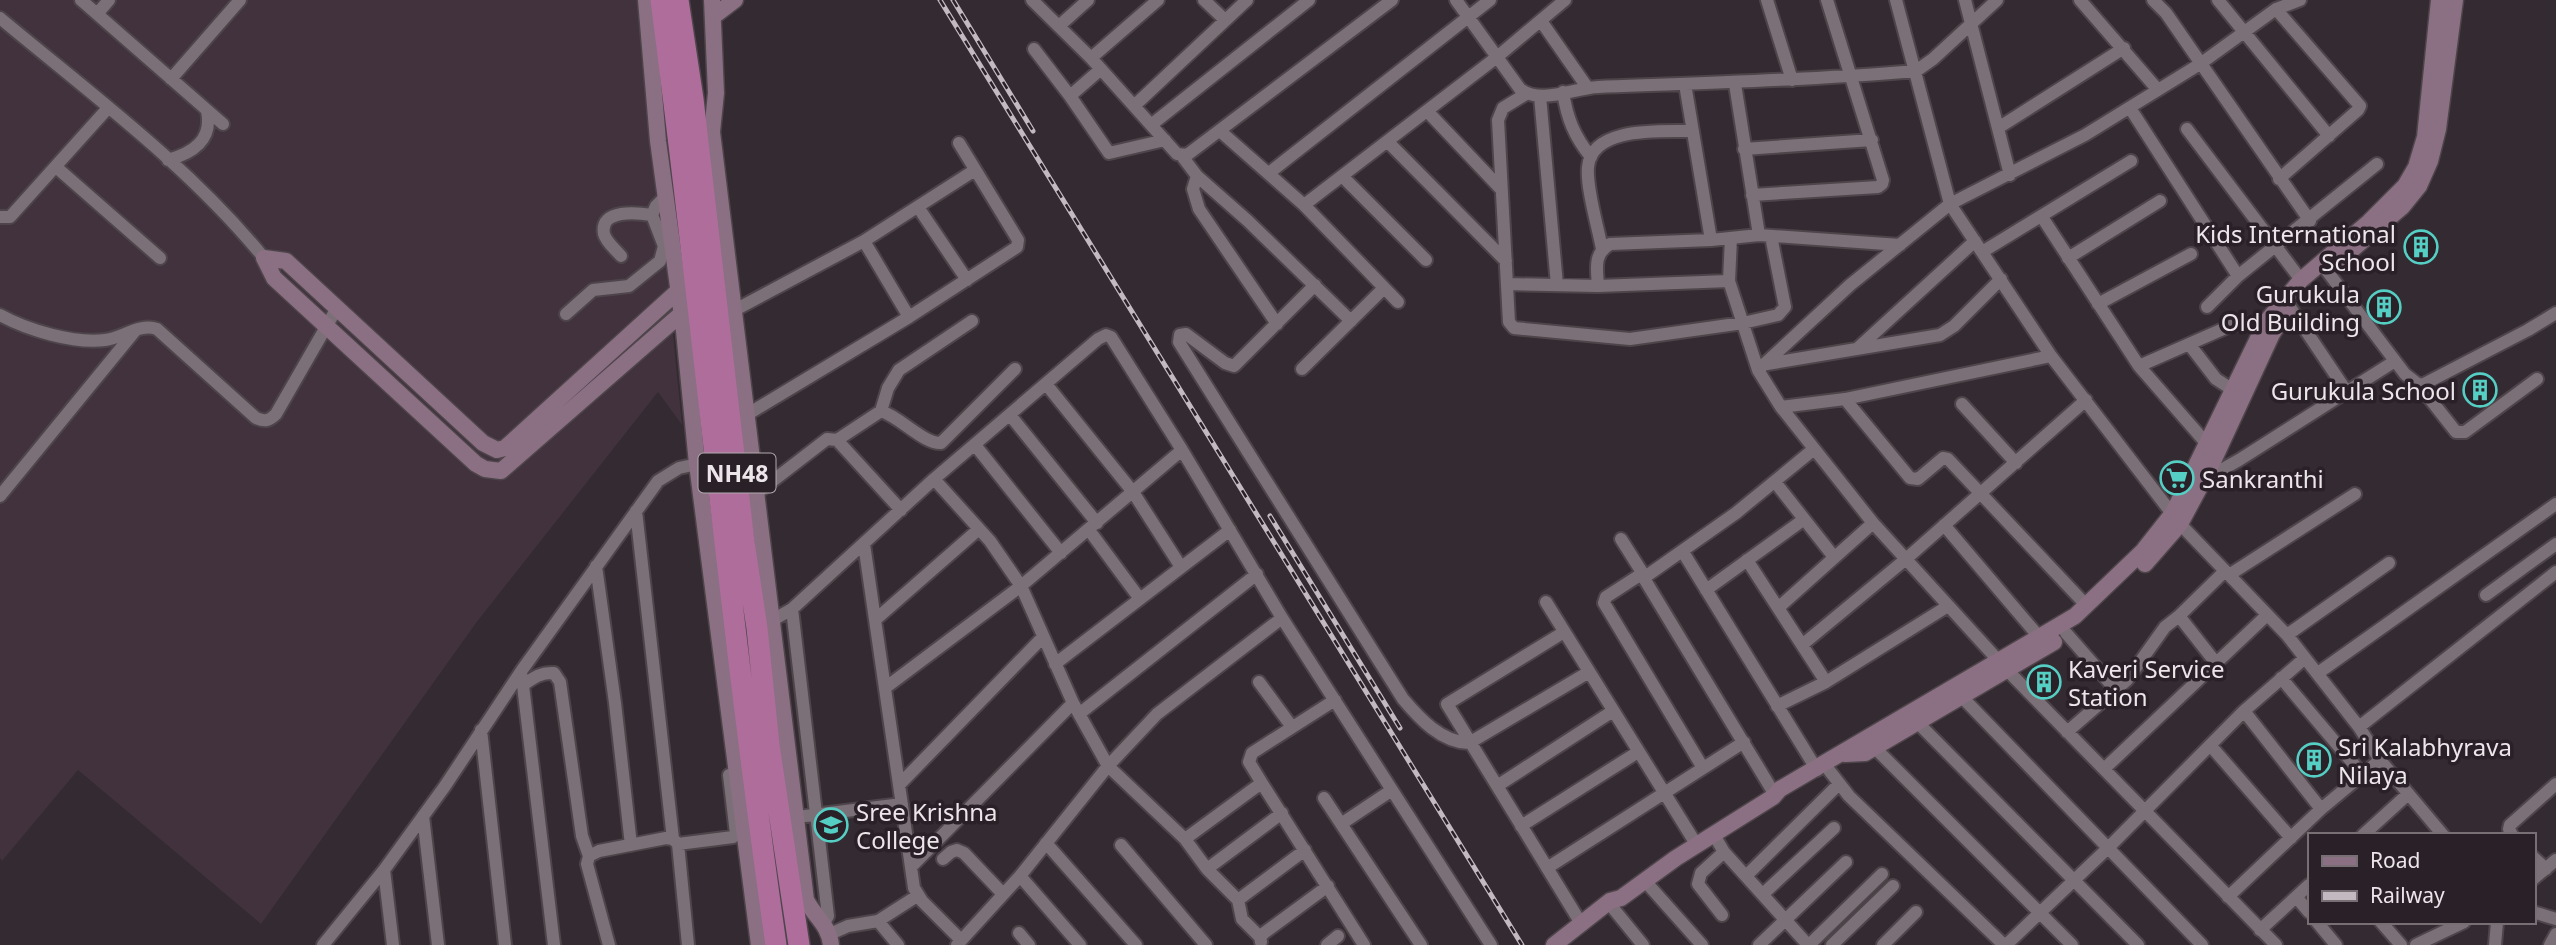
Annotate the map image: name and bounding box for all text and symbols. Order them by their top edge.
place label: Kids International School [2195,217,2396,278]
building icon: Kids International School [2402,228,2440,266]
place label: Gurukula Old Building [2221,277,2360,338]
building icon: Gurukula Old Building [2365,288,2403,326]
building icon: Gurukula School [2461,371,2499,409]
place label: Gurukula School [2271,374,2456,407]
road number: NH48 [698,453,776,492]
supermarket icon: Sankranthi [2158,459,2196,497]
place label: Sankranthi [2202,462,2324,495]
place label: Kaveri Service Station [2068,652,2224,713]
building icon: Kaveri Service Station [2025,663,2063,701]
place label: Sri Kalabhyrava Nilaya [2338,730,2512,791]
building icon: Sri Kalabhyrava Nilaya [2295,741,2333,779]
place label: Sree Krishna College [856,795,998,856]
school or university icon: Sree Krishna College [812,806,850,844]
legend [2308,833,2535,924]
text: Road [2370,846,2420,874]
text: Railway [2370,881,2445,909]

